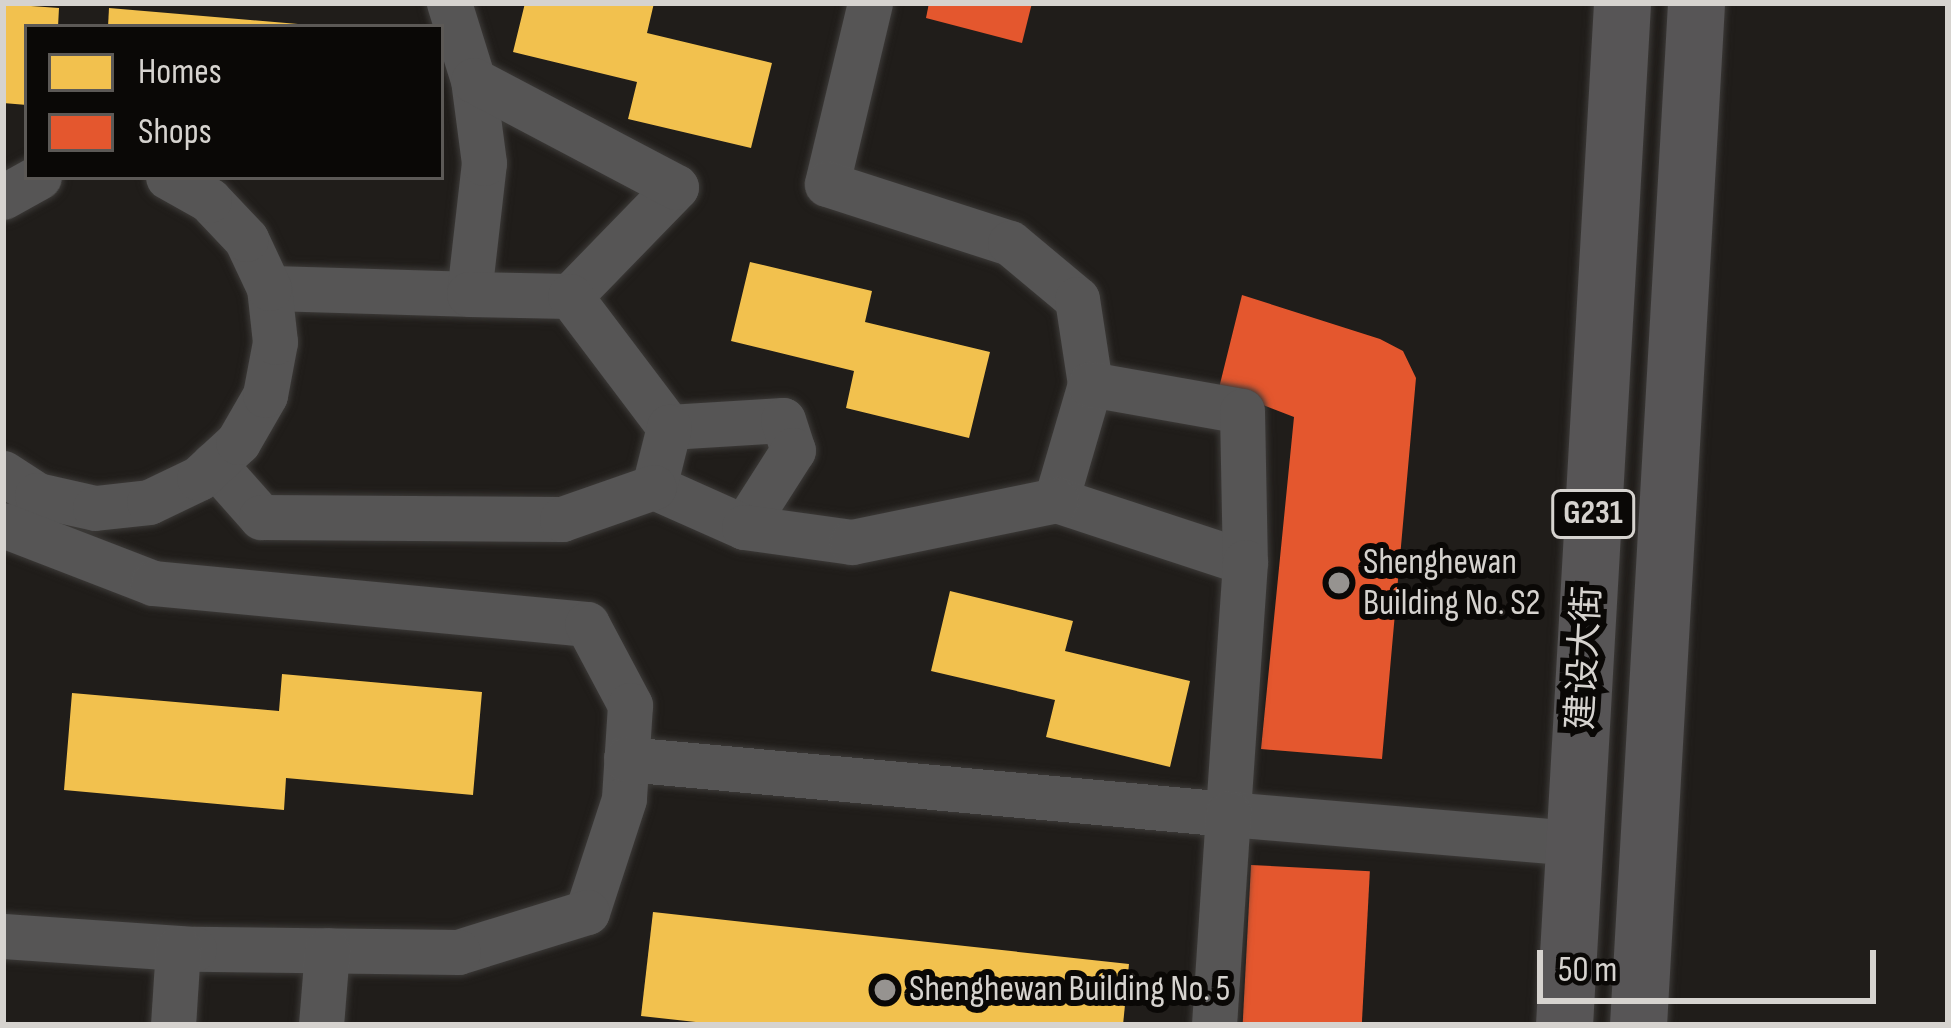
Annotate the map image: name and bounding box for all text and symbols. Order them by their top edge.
legend [24,24,444,180]
text: Homes [138,51,222,94]
text: Shops [138,111,212,154]
road number: G231 [1551,487,1635,541]
place label: Shenghewan Building No. S2 [1363,540,1540,625]
marker: Shenghewan Building No. S2 [1326,570,1352,596]
street label: 建设大街 [1560,585,1610,731]
scale bar [1543,926,1882,1000]
text: 50 m [1558,949,1617,992]
place label: Shenghewan Building No. 5 [909,968,1230,1012]
marker: Shenghewan Building No. 5 [872,977,898,1003]

